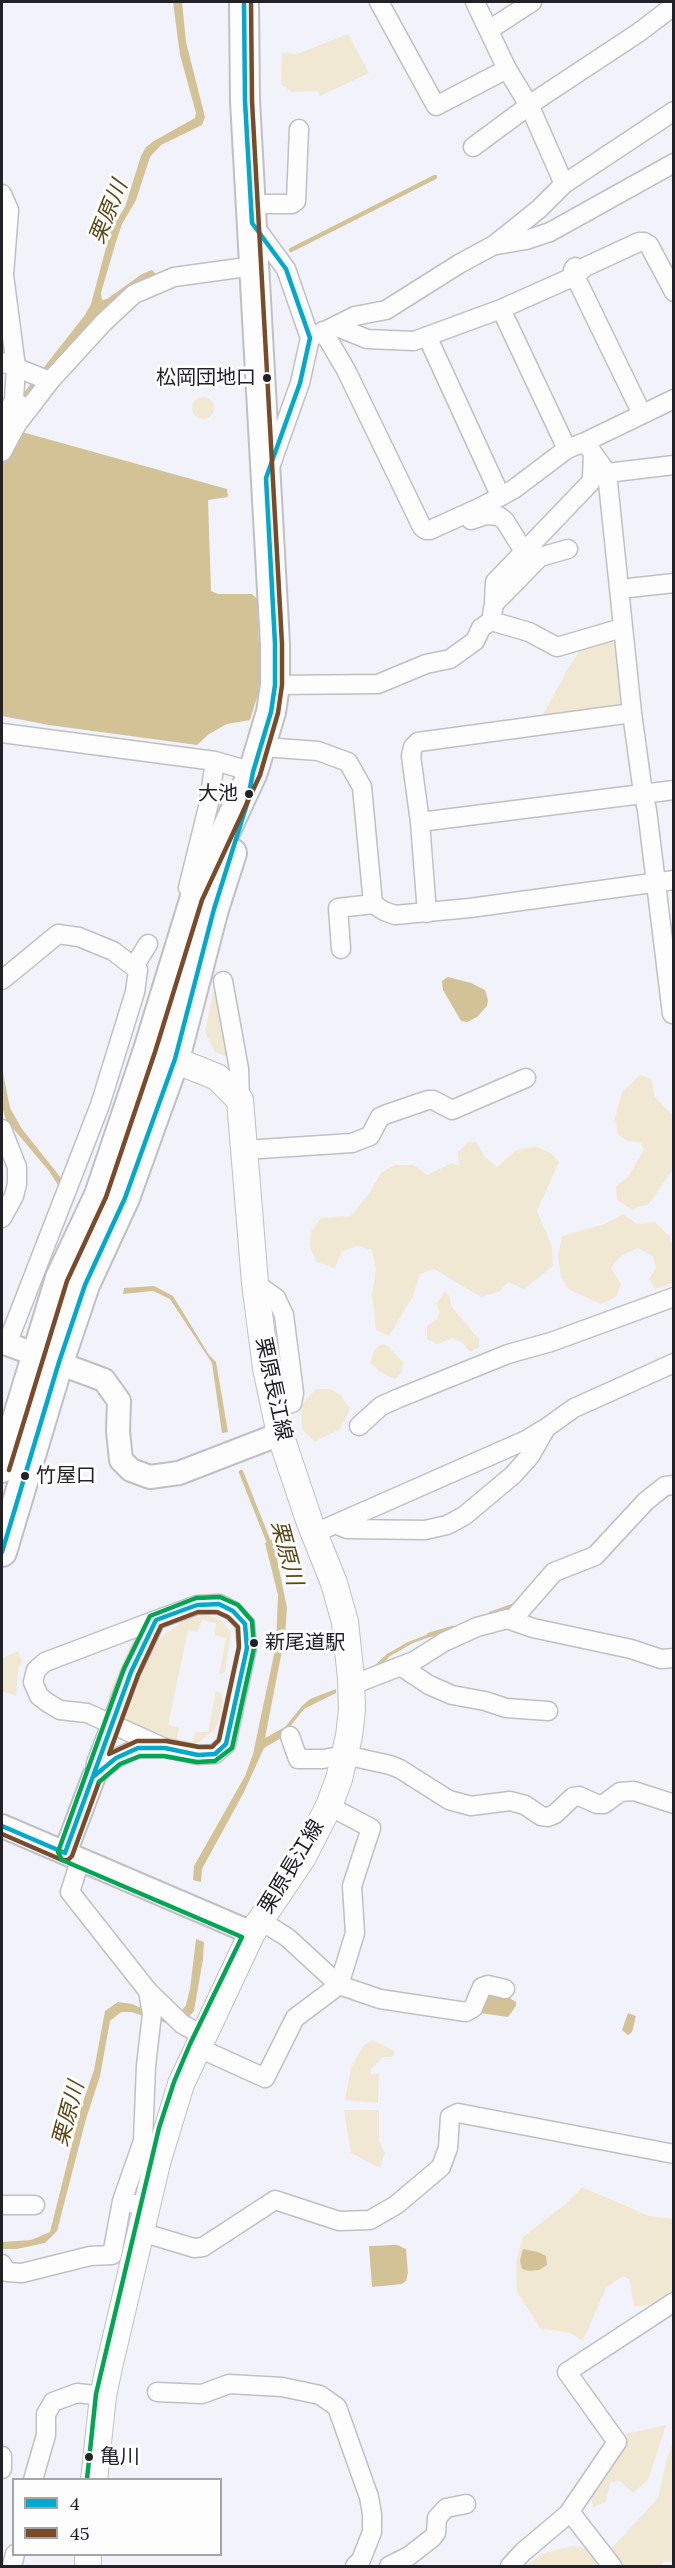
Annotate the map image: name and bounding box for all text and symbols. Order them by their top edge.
water label: 栗原川 [84,176,134,248]
place label: 松岡団地口 [156,366,256,390]
marker: 松岡団地口 [261,372,273,384]
place label: 大池 [198,782,238,806]
marker: 大池 [243,788,255,800]
street label: 栗原長江線 [250,1335,296,1443]
place label: 竹屋口 [36,1464,96,1488]
marker: 竹屋口 [19,1470,31,1482]
water label: 栗原川 [265,1518,307,1588]
place label: 新尾道駅 [265,1631,345,1655]
marker: 新尾道駅 [248,1637,260,1649]
street label: 栗原長江線 [254,1816,330,1918]
water label: 栗原川 [48,2079,90,2149]
place label: 亀川 [100,2445,140,2469]
marker: 亀川 [83,2451,95,2463]
legend [12,2478,222,2556]
text: 4 [70,2492,80,2515]
text: 45 [70,2522,90,2545]

